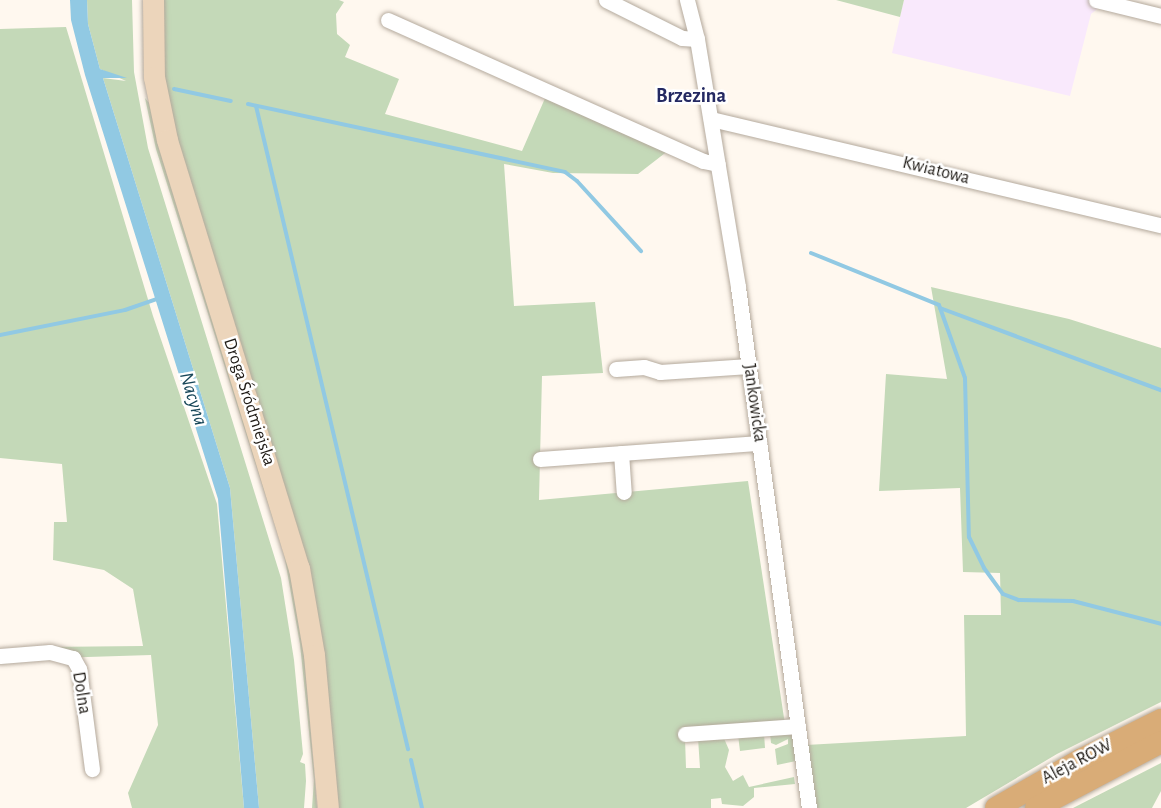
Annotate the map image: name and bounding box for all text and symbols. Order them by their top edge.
district label: Brzezina [656,84,726,108]
street label: Kwiatowa [900,152,972,190]
street label: Droga Śródmiejska [218,335,280,469]
street label: Jankowicka [738,363,770,443]
water label: Nacyna [174,369,212,429]
street label: Dolna [67,670,95,716]
street label: Aleja ROW [1038,735,1116,789]

